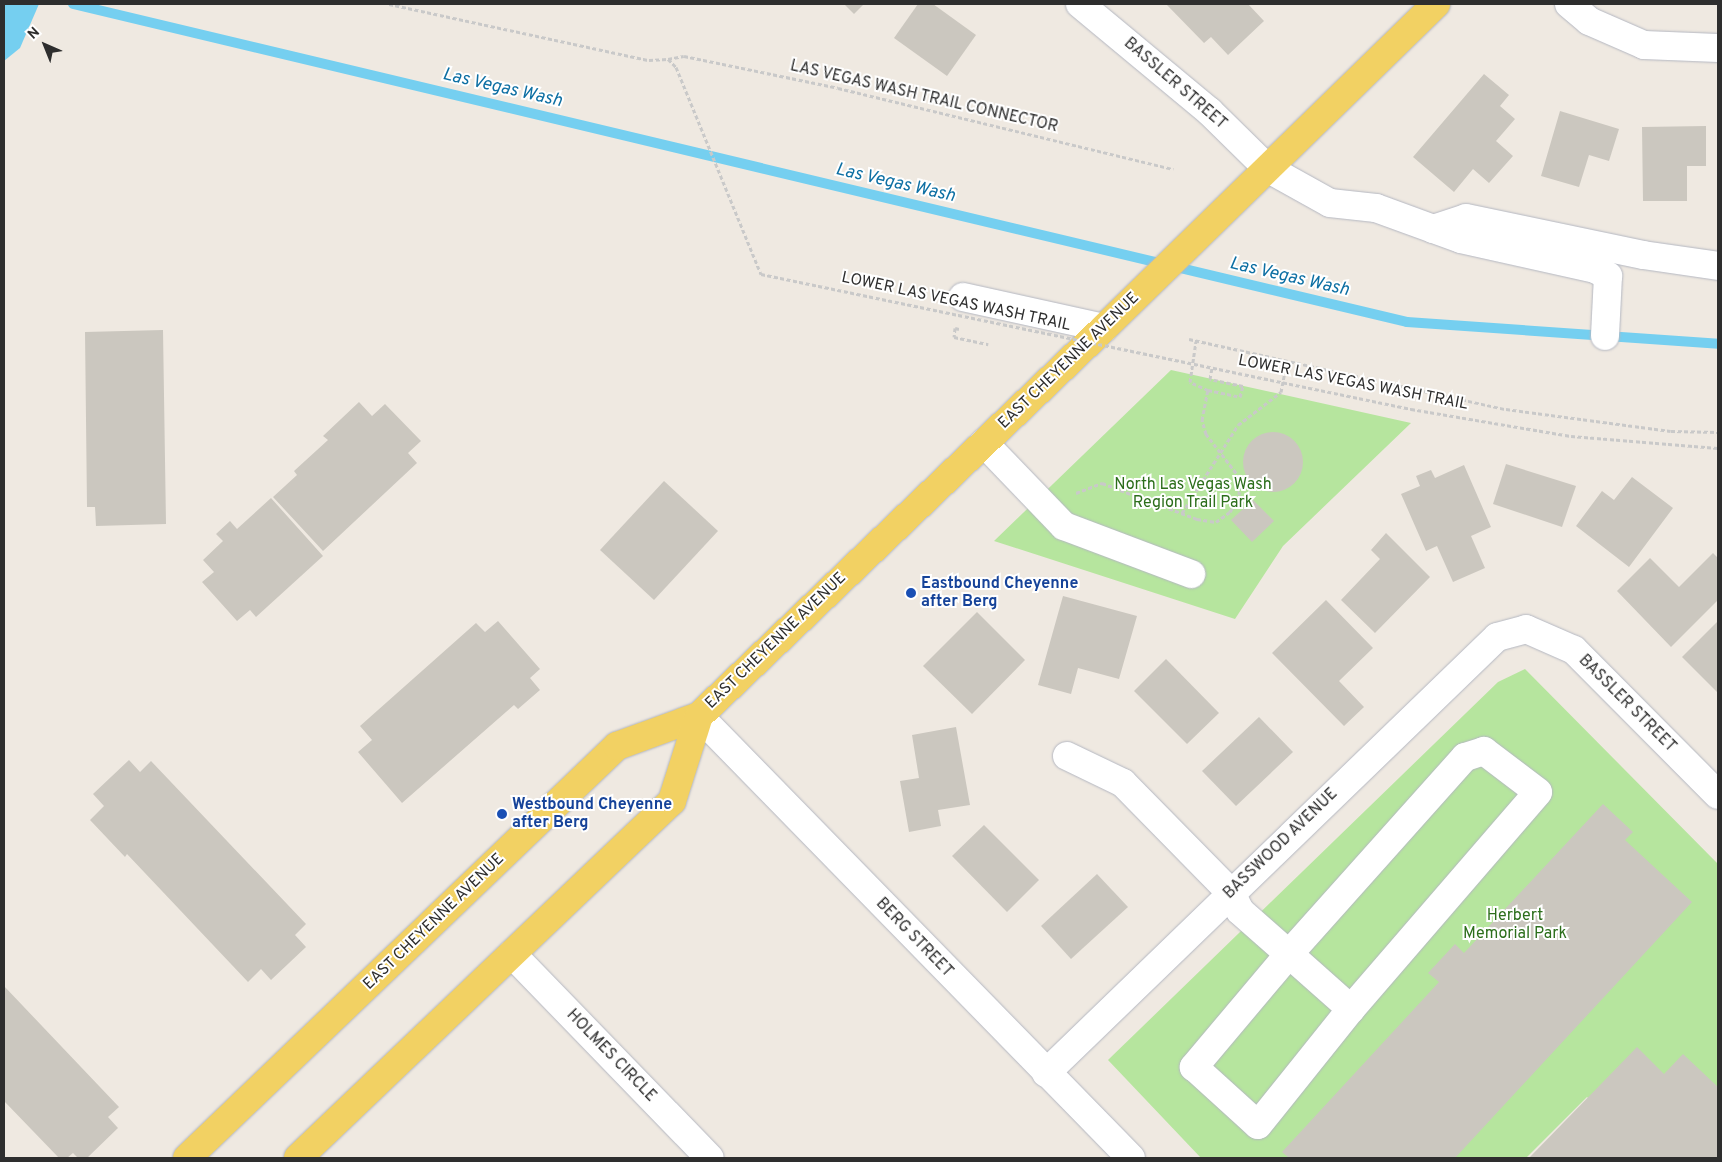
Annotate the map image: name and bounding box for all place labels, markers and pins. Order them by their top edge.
place label: Eastbound Cheyenne after Berg [921,574,1078,612]
marker: Eastbound Cheyenne after Berg [905,587,917,599]
place label: Westbound Cheyenne after Berg [512,795,672,833]
marker: Westbound Cheyenne after Berg [496,808,508,820]

